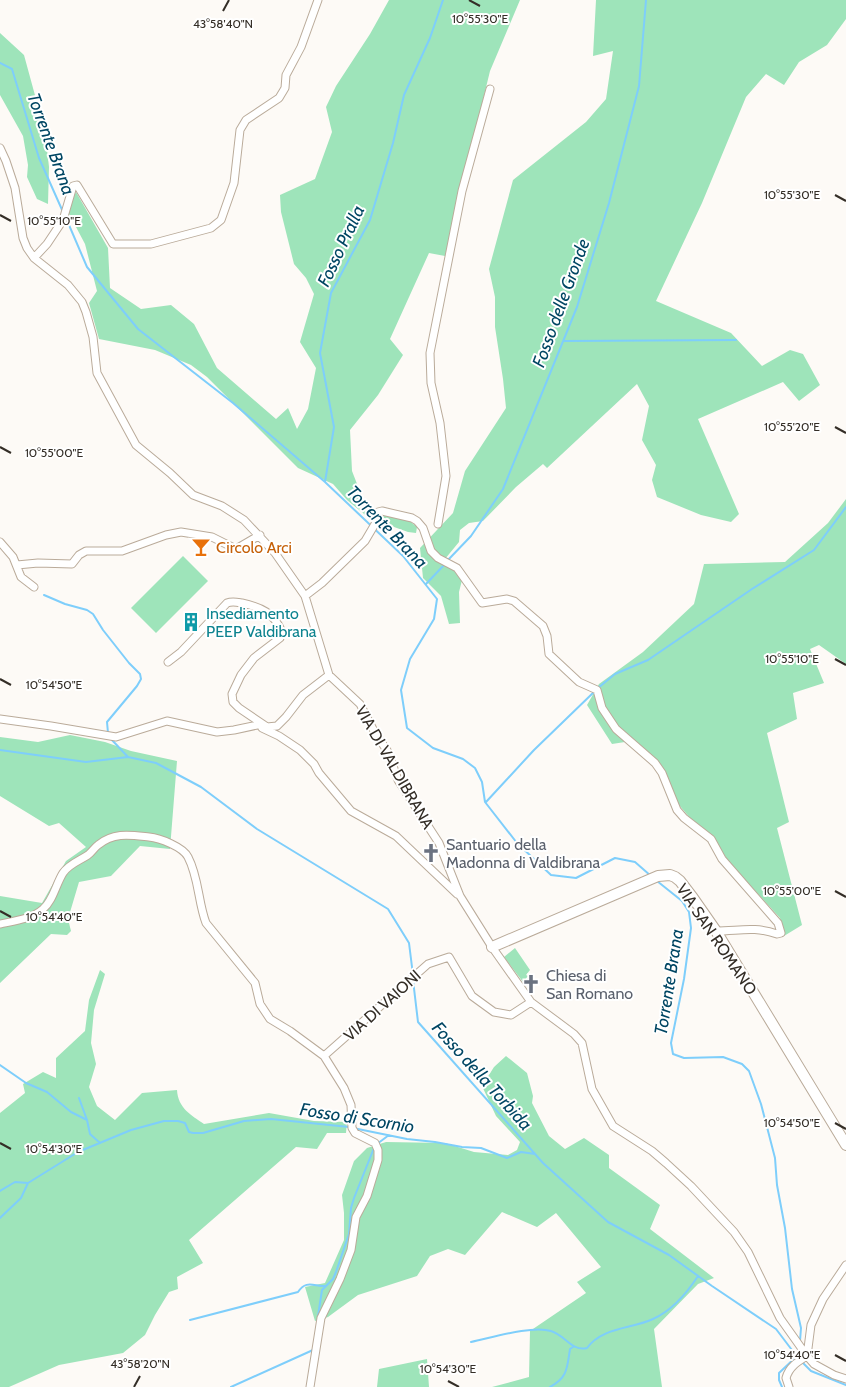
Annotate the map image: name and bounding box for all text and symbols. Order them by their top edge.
text: 10°55'30"E [452,11,508,26]
text: 43°58'40"N [193,16,253,31]
water label: Torrente Brana [22,90,80,198]
text: 10°55'30"E [764,187,820,202]
water label: Fosso Pralla [313,202,369,290]
text: 10°55'10"E [27,213,81,228]
water label: Fosso delle Gronde [528,236,594,370]
text: 10°55'20"E [764,419,820,434]
text: 10°55'00"E [25,445,83,460]
water label: Torrente Brana [342,481,432,573]
bar icon: Circolo Arci [190,536,212,558]
place label: Circolo Arci [216,538,292,557]
place label: Insediamento PEEP Valdibrana [206,604,317,641]
building icon: Insediamento PEEP Valdibrana [180,611,202,633]
text: 10°55'10"E [765,651,819,666]
text: 10°54'50"E [26,677,83,692]
street label: VIA DI VALDIBRANA [352,702,438,832]
place label: Santuario della Madonna di Valdibrana [446,835,601,872]
church icon: Santuario della Madonna di Valdibrana [420,842,442,864]
street label: VIA SAN ROMANO [672,880,761,998]
text: 10°55'00"E [763,883,821,898]
text: 10°54'40"E [26,909,83,924]
water label: Torrente Brana [650,927,688,1037]
street label: VIA DI VAIONI [340,966,425,1045]
place label: Chiesa di San Romano [546,966,633,1003]
church icon: Chiesa di San Romano [520,973,542,995]
water label: Fosso della Torbida [427,1017,537,1135]
water label: Fosso di Scornio [298,1098,416,1138]
text: 10°54'50"E [764,1115,821,1130]
text: 10°54'30"E [26,1141,83,1156]
text: 10°54'40"E [764,1347,821,1362]
text: 43°58'20"N [110,1356,170,1371]
text: 10°54'30"E [420,1361,477,1376]

